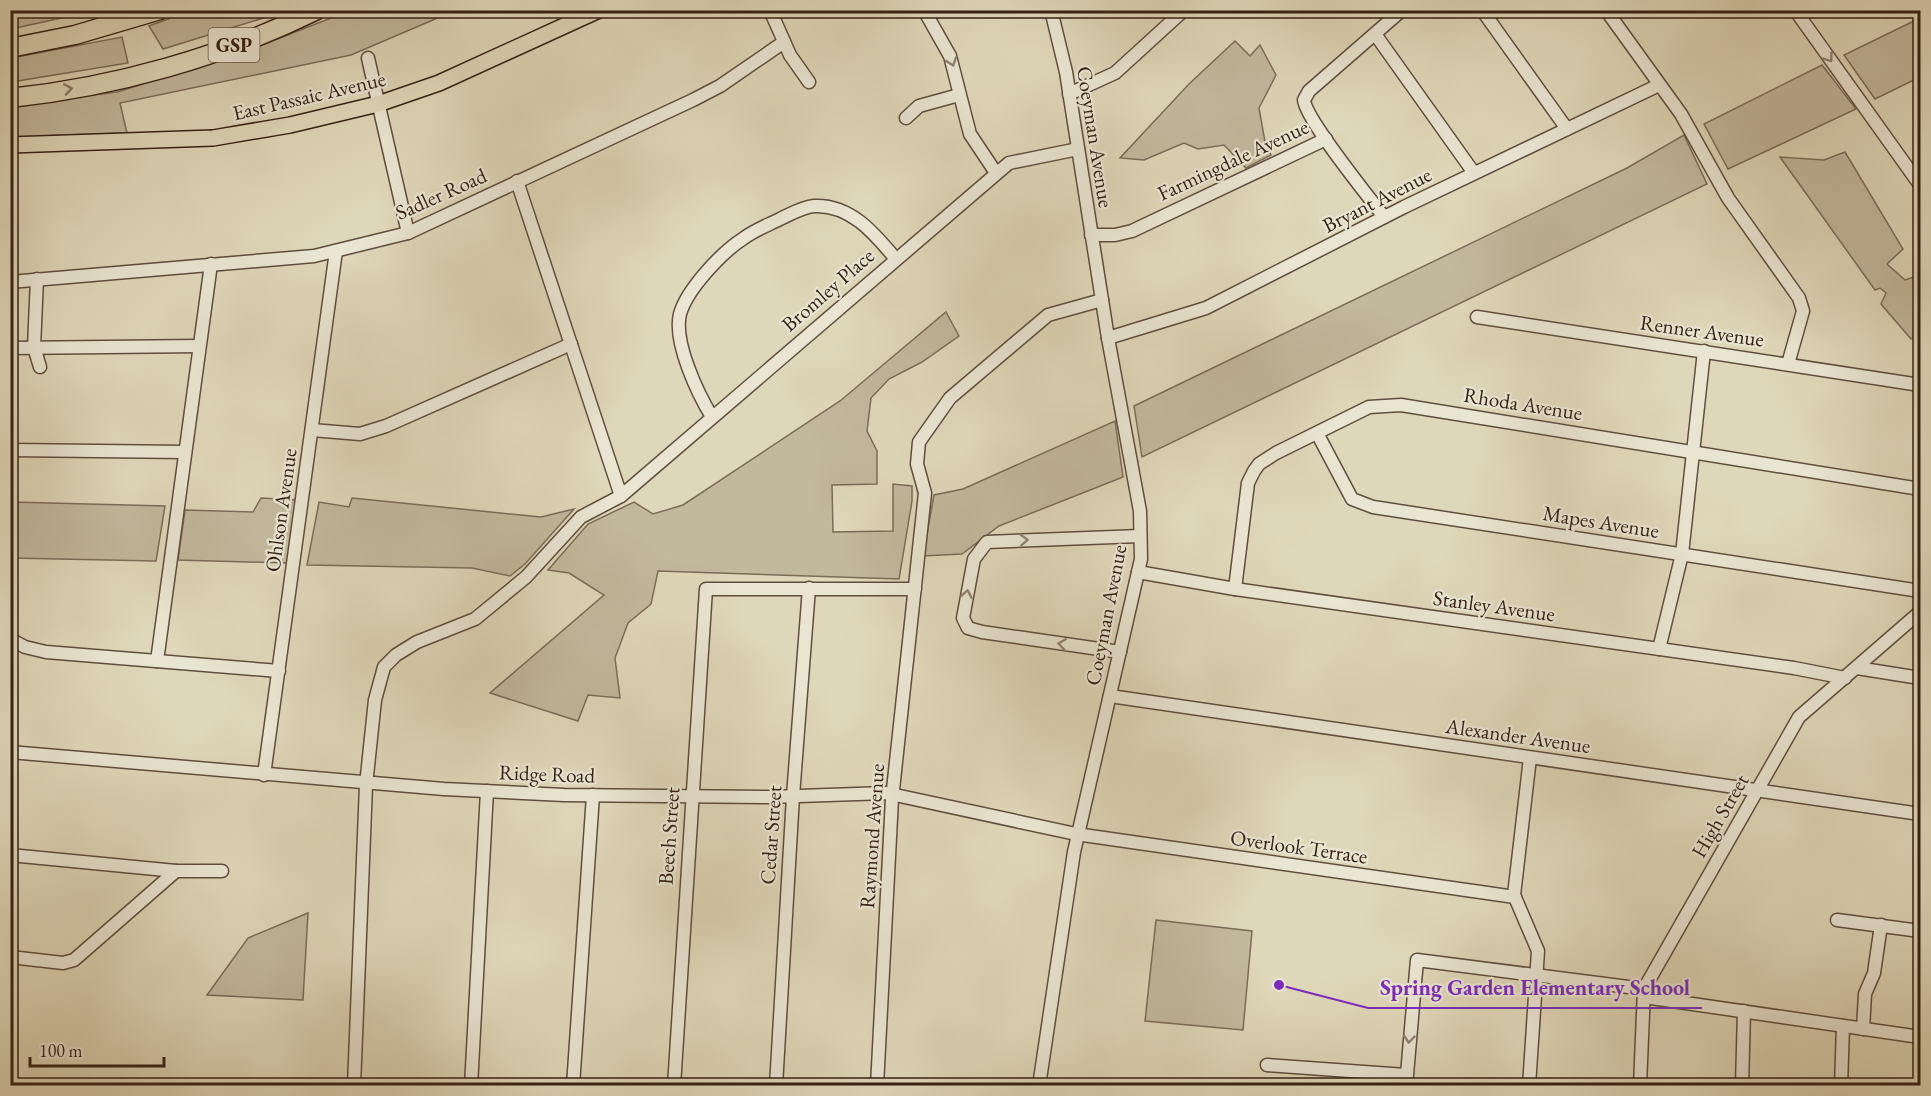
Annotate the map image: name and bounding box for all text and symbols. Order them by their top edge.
road number: GSP [208,28,260,62]
one-way arrow [1822,51,1833,62]
one-way arrow [944,56,957,67]
street label: Coeyman Avenue [1071,64,1120,210]
street label: East Passaic Avenue [230,65,388,126]
one-way arrow [64,84,73,96]
street label: Farmingdale Avenue [1153,113,1313,206]
street label: Sadler Road [391,161,491,226]
street label: Bryant Avenue [1318,161,1436,239]
street label: Bromley Place [776,242,880,337]
street label: Renner Avenue [1638,308,1766,353]
street label: Rhoda Avenue [1462,381,1584,426]
street label: Ohlson Avenue [258,446,303,574]
street label: Mapes Avenue [1541,499,1661,544]
one-way arrow [1019,534,1028,547]
street label: Coeyman Avenue [1079,542,1132,688]
street label: Stanley Avenue [1431,584,1557,627]
one-way arrow [960,589,973,599]
one-way arrow [1057,638,1067,650]
street label: Alexander Avenue [1443,712,1592,759]
street label: Ridge Road [498,758,596,789]
street label: Raymond Avenue [853,763,890,909]
street label: High Street [1685,769,1755,863]
street label: Cedar Street [754,784,787,885]
street label: Beech Street [652,786,685,886]
street label: Overlook Terrace [1229,824,1369,869]
callout: Spring Garden Elementary School [1368,968,1702,1008]
text: Spring Garden Elementary School [1380,973,1690,1002]
scale bar [30,1030,164,1068]
one-way arrow [1403,1034,1416,1044]
text: 100 m [39,1039,83,1062]

